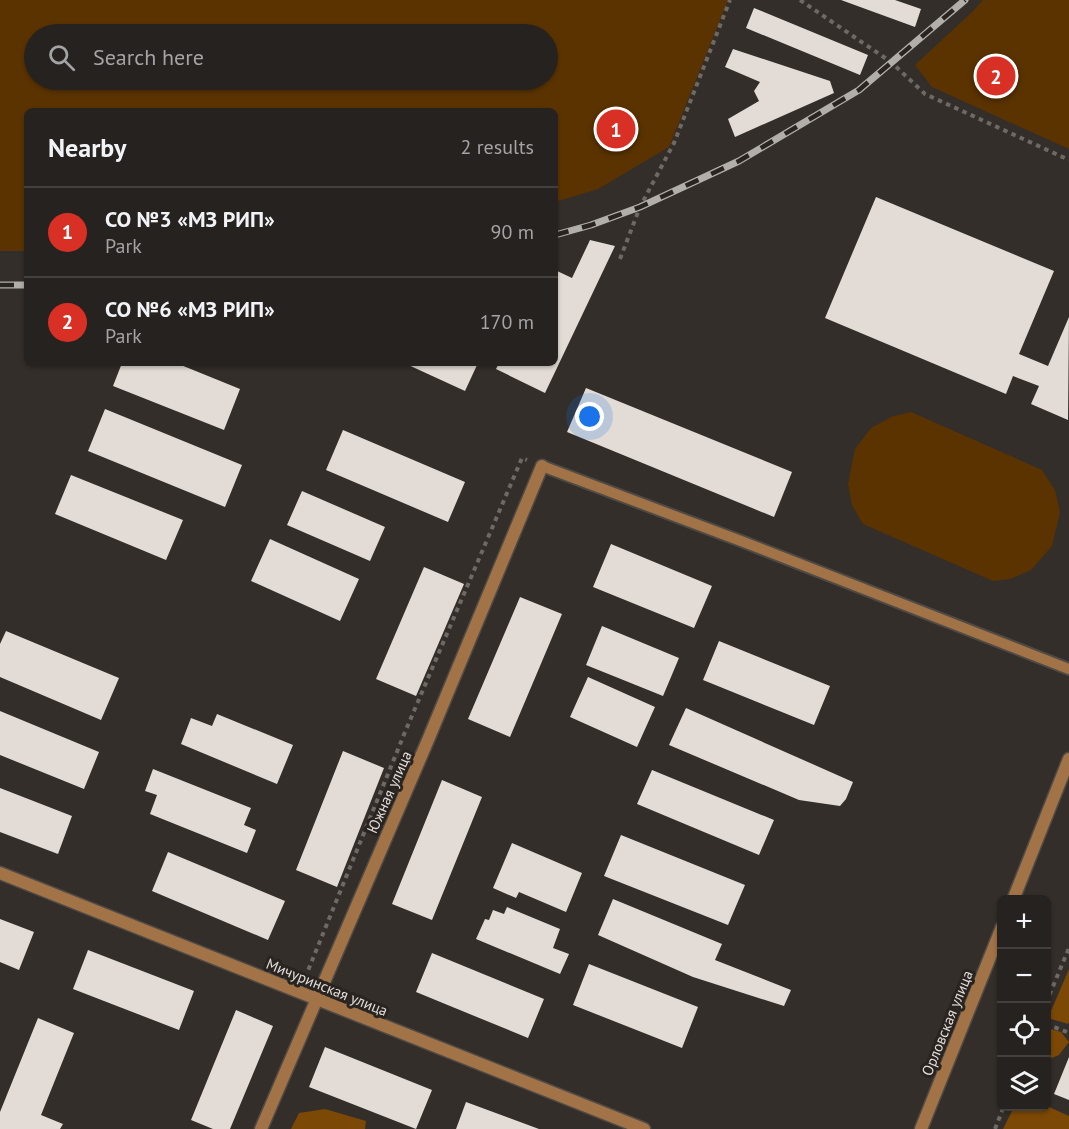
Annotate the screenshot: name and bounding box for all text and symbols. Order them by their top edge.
search box [24,24,558,90]
icon: search [45,41,78,74]
text: Search here [93,43,204,71]
pin: 2 [976,54,1016,98]
pin: 1 [596,106,636,152]
text: Nearby [48,131,126,164]
text: 2 results [461,134,534,160]
text: СО №3 «МЗ РИП» [105,205,275,233]
text: 1 [62,219,73,245]
text: 90 m [491,219,534,245]
text: Park [105,233,142,259]
text: СО №6 «МЗ РИП» [105,295,275,323]
text: 2 [62,309,73,335]
text: 170 m [480,309,534,335]
text: Park [105,323,142,349]
your location [575,402,604,431]
street label: Южная улица [362,748,416,836]
map controls [997,895,1051,1111]
button: + [997,895,1051,949]
button: − [997,949,1051,1003]
street label: Мичуринская улица [263,954,391,1020]
street label: Орловская улица [917,967,977,1079]
button: locate [997,1003,1051,1057]
button: layers [997,1057,1051,1111]

